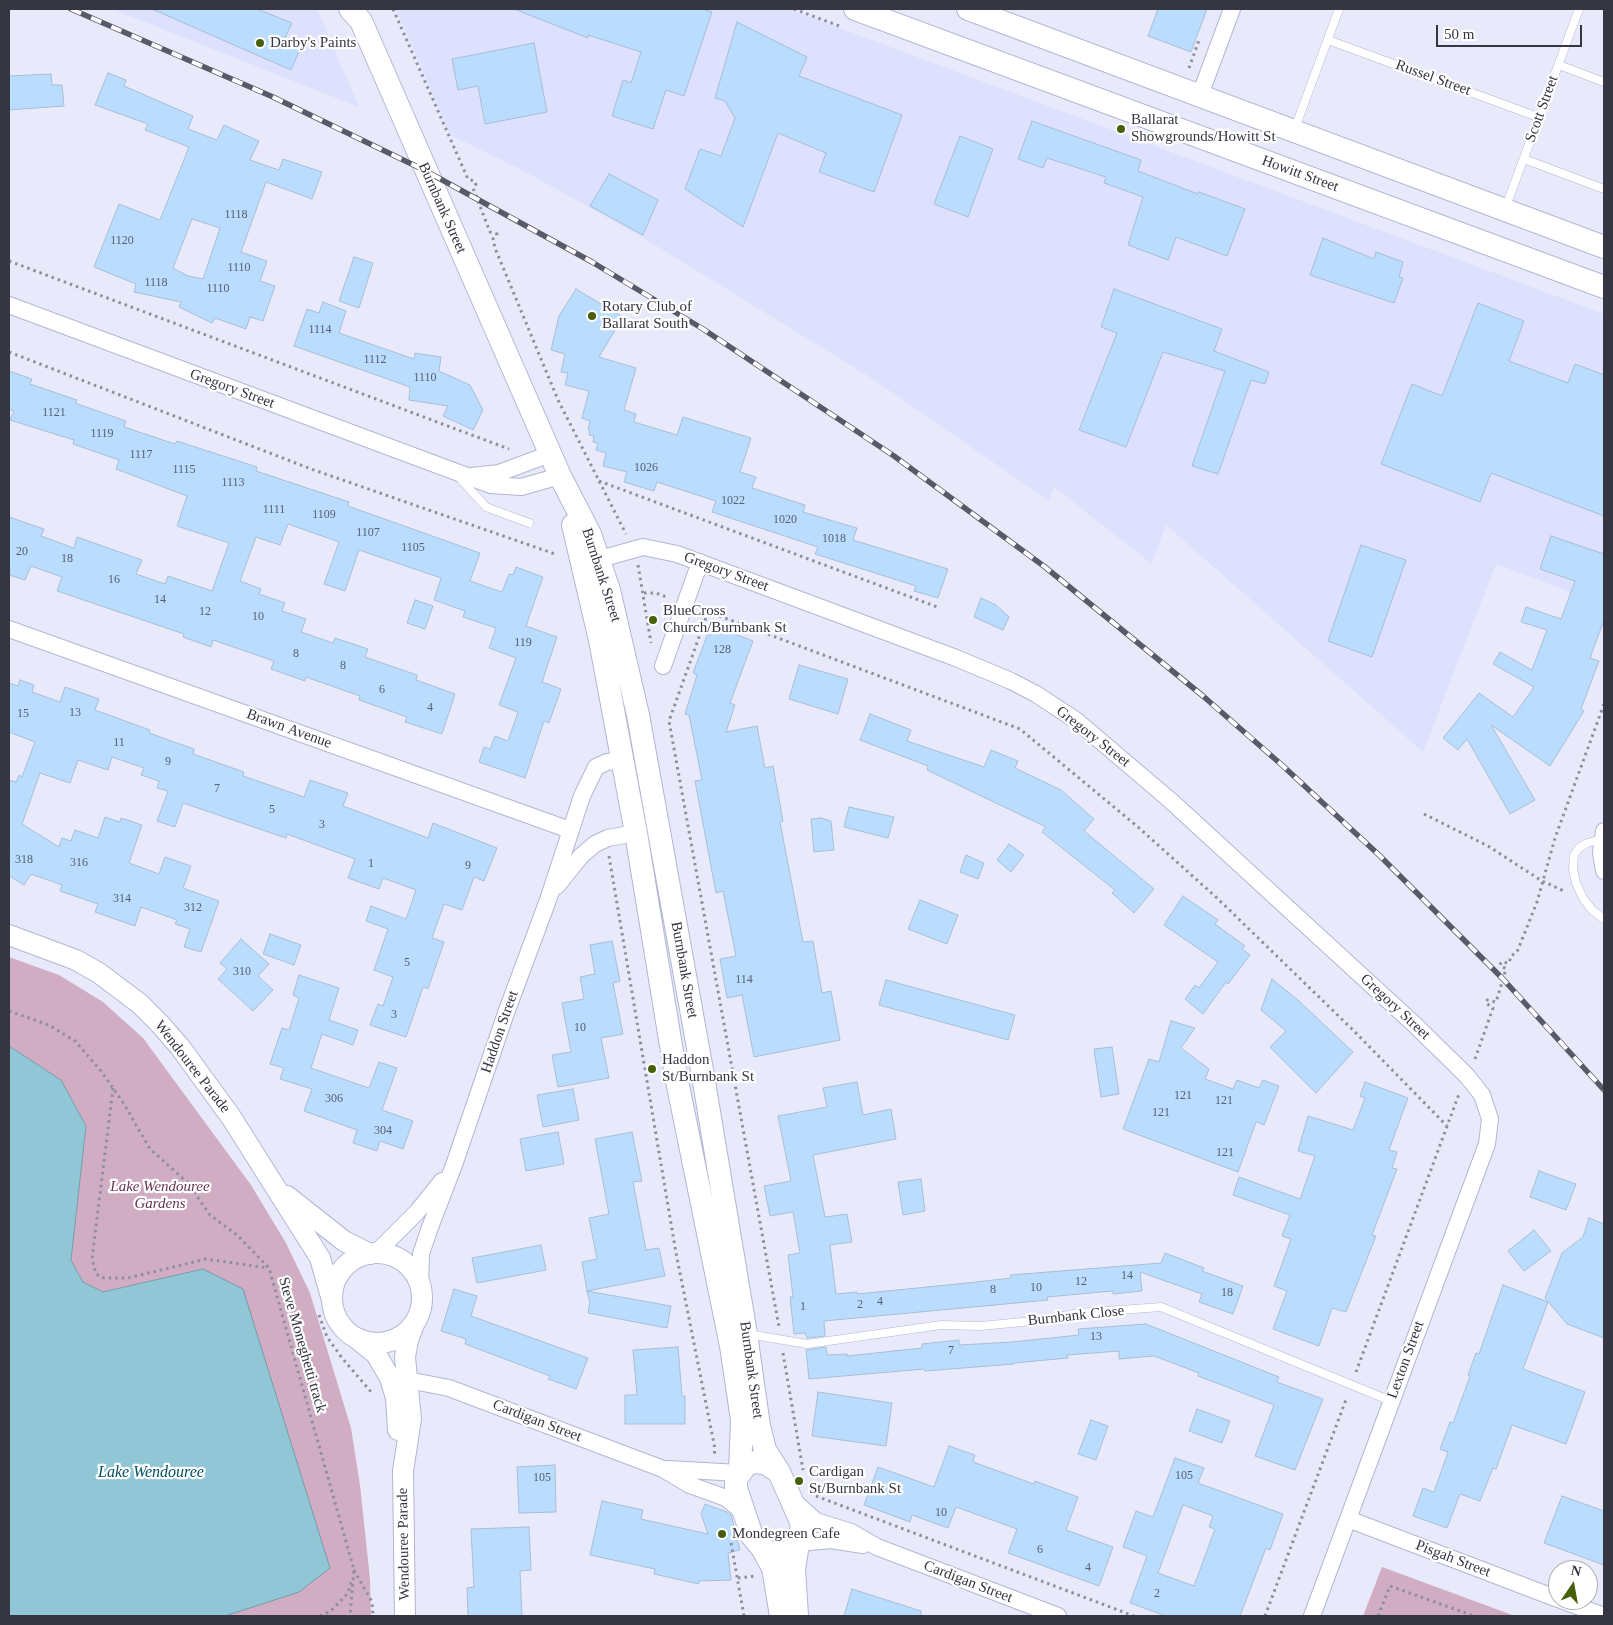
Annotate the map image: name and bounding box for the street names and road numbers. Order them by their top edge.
street label: Russel Street [1393,56,1473,100]
street label: Scott Street [1522,73,1562,145]
street label: Howitt Street [1259,152,1341,196]
street label: Burnbank Street [414,160,470,256]
street label: Gregory Street [187,365,277,413]
street label: Burnbank Street [577,526,625,624]
street label: Gregory Street [681,548,771,596]
street label: Gregory Street [1053,703,1133,771]
street label: Brawn Avenue [244,705,334,753]
street label: Burnbank Street [667,920,701,1020]
street label: Gregory Street [1356,970,1434,1044]
street label: Haddon Street [477,988,523,1076]
street label: Wendouree Parade [150,1017,234,1117]
street label: Steve Moneghetti track [274,1275,330,1415]
street label: Burnbank Close [1027,1302,1125,1330]
street label: Lexton Street [1384,1319,1428,1401]
street label: Burnbank Street [735,1320,767,1420]
street label: Cardigan Street [490,1396,584,1446]
street label: Wendouree Parade [394,1488,414,1600]
street label: Pisgah Street [1413,1536,1493,1582]
street label: Cardigan Street [921,1557,1015,1607]

